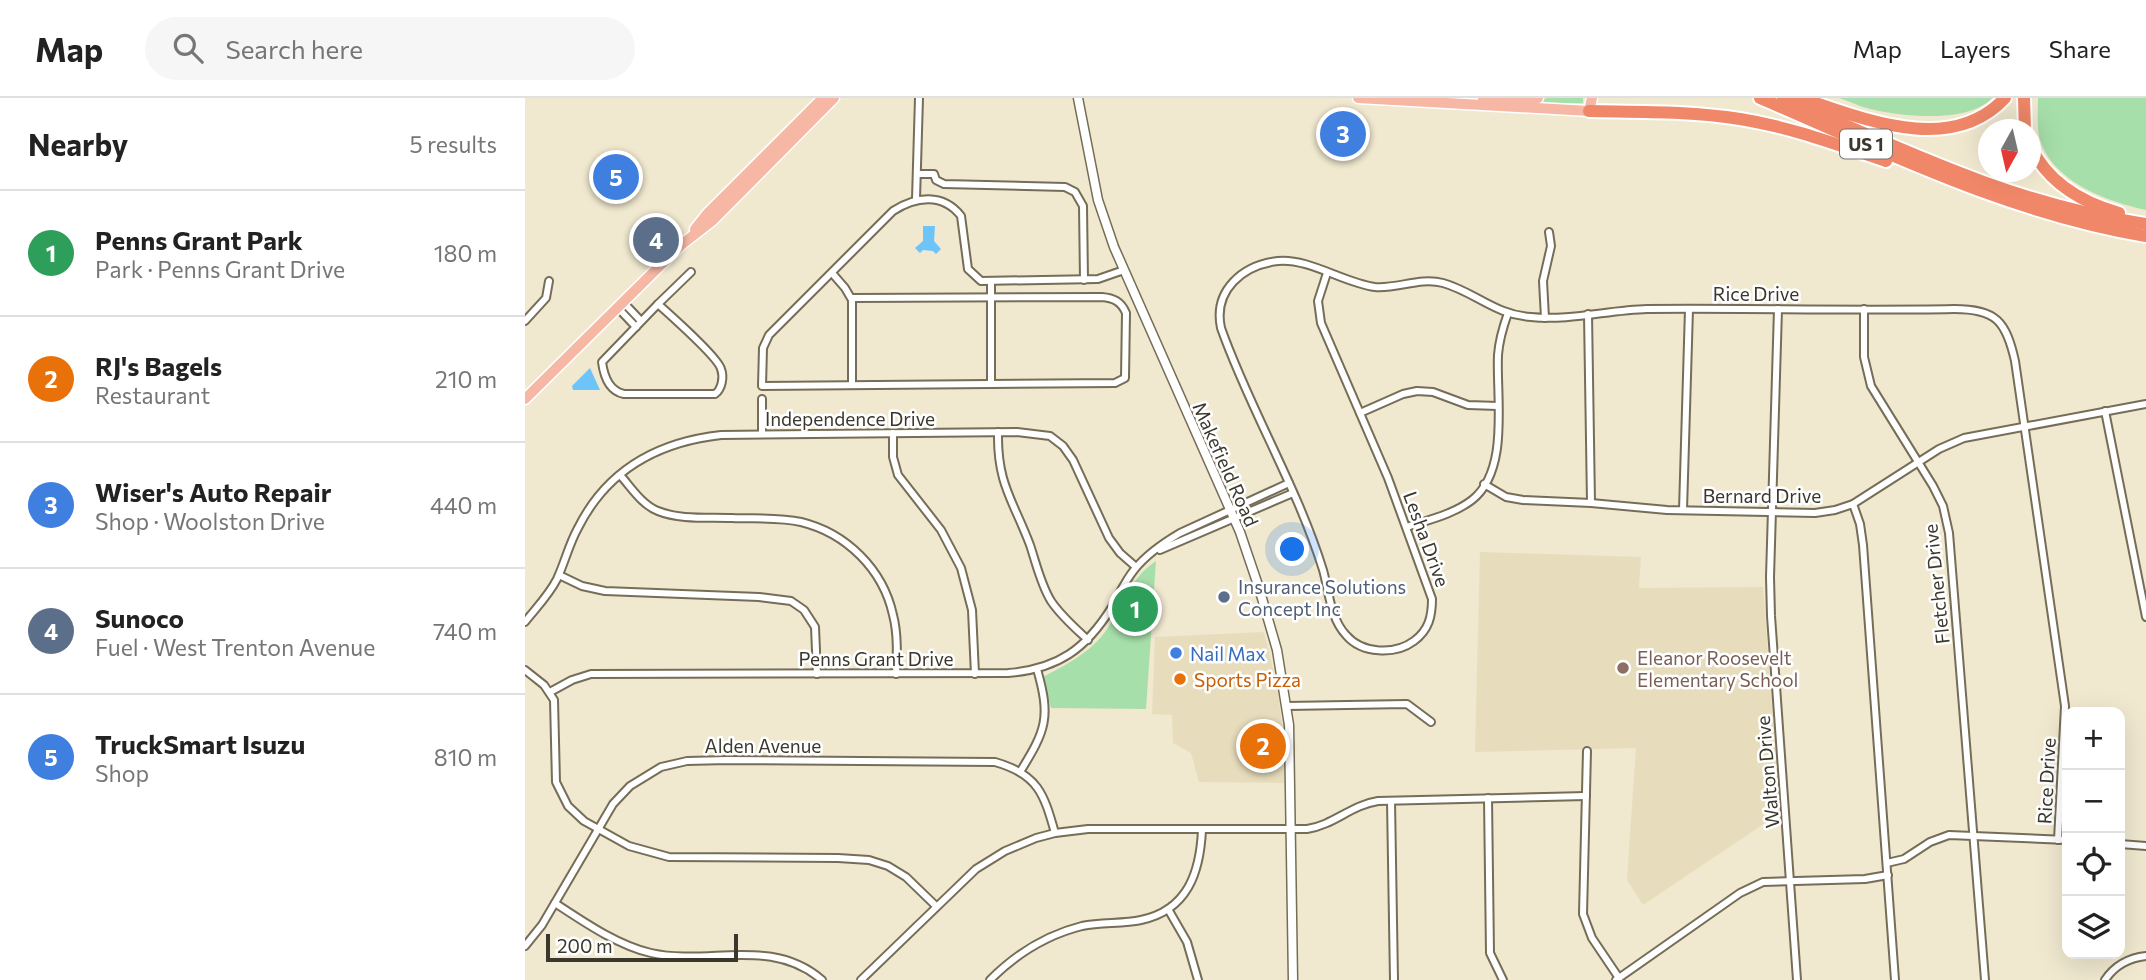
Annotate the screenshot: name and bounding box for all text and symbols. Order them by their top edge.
search box [145,17,635,80]
text: Map [35,28,103,69]
icon: search [169,29,207,67]
text: Search here [225,33,363,64]
text: Map [1853,34,1902,63]
text: Layers [1940,34,2011,63]
text: Share [2049,34,2111,63]
pin: 3 [1320,108,1366,160]
north arrow [1978,119,2041,182]
text: Nearby [28,125,128,162]
text: 5 results [409,130,497,158]
road number: US 1 [1840,130,1892,158]
pin: 5 [593,151,639,203]
pin: 4 [633,214,679,266]
text: Penns Grant Park [95,224,303,255]
text: 1 [46,239,56,267]
text: 180 m [434,239,497,267]
text: Park · Penns Grant Drive [95,255,345,283]
street label: Rice Drive [1713,282,1799,305]
text: RJ's Bagels [95,350,222,381]
text: 2 [44,365,58,393]
text: 210 m [435,365,497,393]
text: Restaurant [95,381,210,409]
street label: Makefield Road [1188,398,1264,530]
street label: Independence Drive [765,407,935,430]
text: Wiser's Auto Repair [95,476,331,507]
street label: Bernard Drive [1703,484,1821,507]
street label: Lesha Drive [1399,488,1455,590]
text: 3 [44,491,58,519]
text: 440 m [430,491,497,519]
text: Shop · Woolston Drive [95,507,325,535]
street label: Fletcher Drive [1918,523,1954,645]
your location [1275,532,1309,566]
place label: Insurance Solutions Concept Inc [1238,575,1406,620]
pin: 1 [1112,583,1158,635]
marker: Insurance Solutions Concept Inc [1216,589,1232,605]
text: Sunoco [95,602,184,633]
text: 4 [44,617,58,645]
text: 740 m [433,617,497,645]
text: Fuel · West Trenton Avenue [95,633,375,661]
place label: Nail Max [1190,642,1266,665]
marker: Nail Max [1168,645,1184,661]
place label: Eleanor Roosevelt Elementary School [1637,646,1798,691]
street label: Penns Grant Drive [798,647,954,670]
marker: Eleanor Roosevelt Elementary School [1615,660,1631,676]
place label: Sports Pizza [1194,668,1301,691]
marker: Sports Pizza [1172,671,1188,687]
map controls [2062,707,2125,959]
button: + [2062,707,2125,770]
street label: Walton Drive [1751,715,1783,829]
pin: 2 [1240,720,1286,772]
text: TruckSmart Isuzu [95,728,305,759]
street label: Alden Avenue [705,734,821,757]
street label: Rice Drive [2032,737,2060,825]
text: 5 [44,743,58,771]
text: 810 m [434,743,497,771]
text: Shop [95,759,149,787]
button: − [2062,770,2125,833]
button: locate [2062,833,2125,896]
button: layers [2062,896,2125,959]
scale bar [546,931,739,963]
text: 200 m [557,934,613,957]

